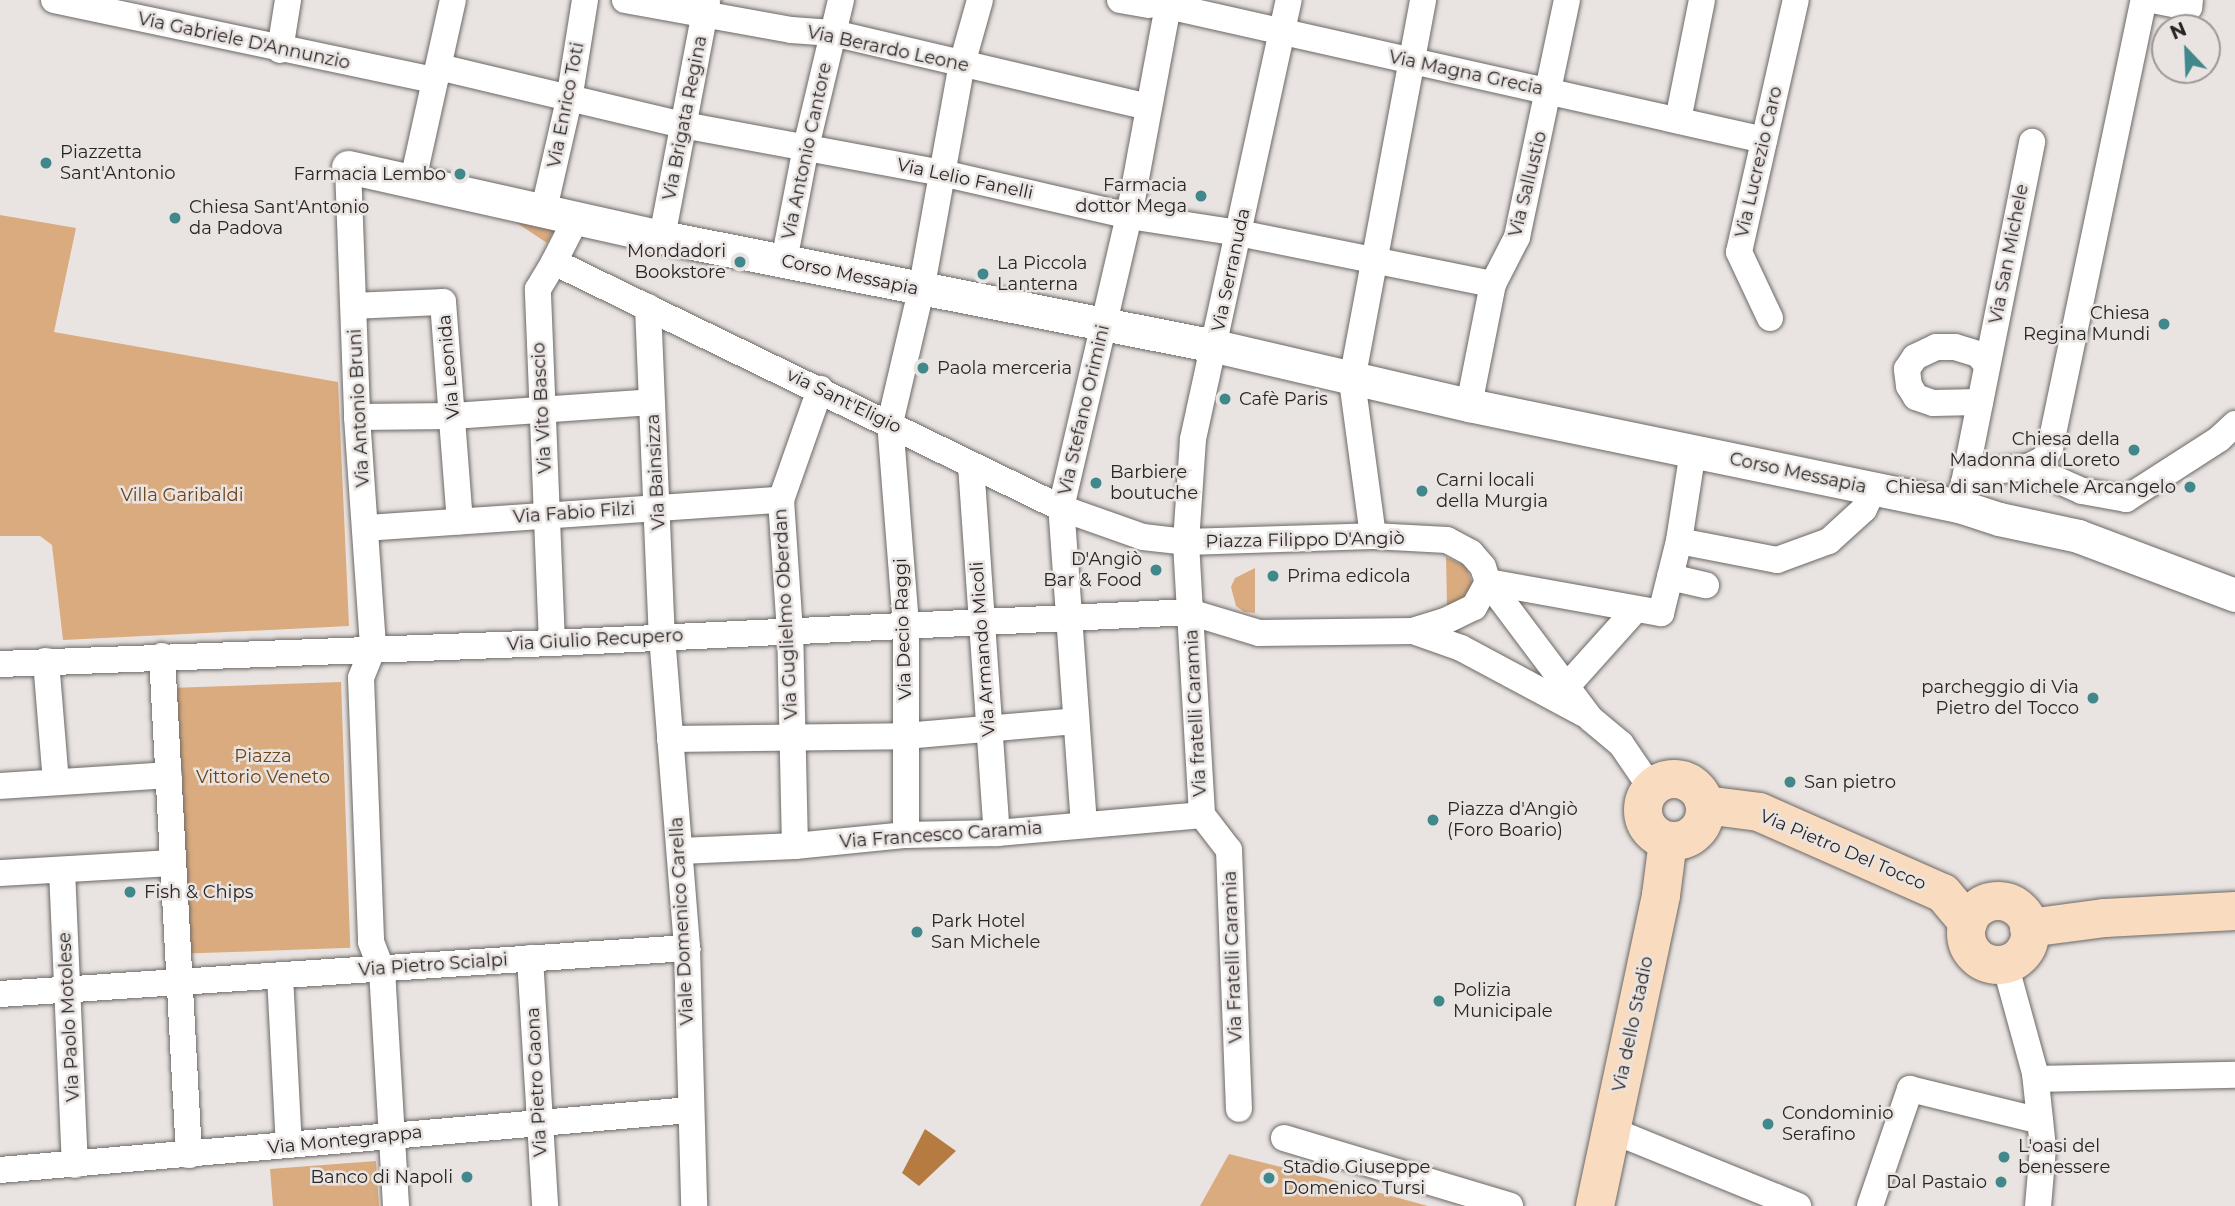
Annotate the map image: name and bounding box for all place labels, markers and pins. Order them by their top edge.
place label: Piazzetta Sant'Antonio [60,142,176,184]
marker: Piazzetta Sant'Antonio [38,155,54,171]
place label: Farmacia Lembo [293,163,446,185]
marker: Farmacia Lembo [452,166,468,182]
place label: Farmacia dottor Mega [1075,175,1187,218]
marker: Farmacia dottor Mega [1193,188,1209,204]
place label: Chiesa Sant'Antonio da Padova [189,197,369,240]
marker: Chiesa Sant'Antonio da Padova [167,210,183,226]
place label: Mondadori Bookstore [627,241,726,284]
place label: La Piccola Lanterna [997,253,1087,296]
marker: Mondadori Bookstore [732,254,748,270]
marker: La Piccola Lanterna [975,266,991,282]
place label: Chiesa Regina Mundi [2023,303,2150,346]
marker: Chiesa Regina Mundi [2156,316,2172,332]
place label: Paola merceria [937,357,1072,379]
marker: Paola merceria [915,360,931,376]
place label: Cafè Paris [1239,388,1328,410]
marker: Cafè Paris [1217,391,1233,407]
place label: Chiesa della Madonna di Loreto [1949,429,2120,472]
marker: Chiesa della Madonna di Loreto [2126,442,2142,458]
place label: Barbiere boutuche [1110,462,1198,504]
place label: Carni locali della Murgia [1436,470,1548,512]
marker: Barbiere boutuche [1088,475,1104,491]
place label: Chiesa di san Michele Arcangelo [1886,476,2176,498]
marker: Chiesa di san Michele Arcangelo [2182,479,2198,495]
marker: Carni locali della Murgia [1414,483,1430,499]
place label: D'Angiò Bar & Food [1043,549,1142,592]
marker: D'Angiò Bar & Food [1148,562,1164,578]
place label: Prima edicola [1287,565,1411,587]
marker: Prima edicola [1265,568,1281,584]
place label: parcheggio di Via Pietro del Tocco [1921,677,2079,720]
marker: parcheggio di Via Pietro del Tocco [2085,690,2101,706]
place label: San pietro [1804,771,1896,793]
marker: San pietro [1782,774,1798,790]
place label: Piazza d'Angiò (Foro Boario) [1447,799,1578,842]
marker: Piazza d'Angiò (Foro Boario) [1425,812,1441,828]
place label: Fish & Chips [144,881,253,903]
marker: Fish & Chips [122,884,138,900]
place label: Park Hotel San Michele [931,911,1040,954]
marker: Park Hotel San Michele [909,924,925,940]
place label: Polizia Municipale [1453,980,1553,1023]
marker: Polizia Municipale [1431,993,1447,1009]
place label: Condominio Serafino [1782,1103,1894,1146]
marker: Condominio Serafino [1760,1116,1776,1132]
place label: L'oasi del benessere [2018,1136,2110,1178]
marker: L'oasi del benessere [1996,1149,2012,1165]
place label: Stadio Giuseppe Domenico Tursi [1283,1157,1430,1200]
place label: Banco di Napoli [310,1166,453,1188]
marker: Banco di Napoli [459,1169,475,1185]
marker: Stadio Giuseppe Domenico Tursi [1261,1170,1277,1186]
place label: Dal Pastaio [1886,1171,1987,1193]
marker: Dal Pastaio [1993,1174,2009,1190]

